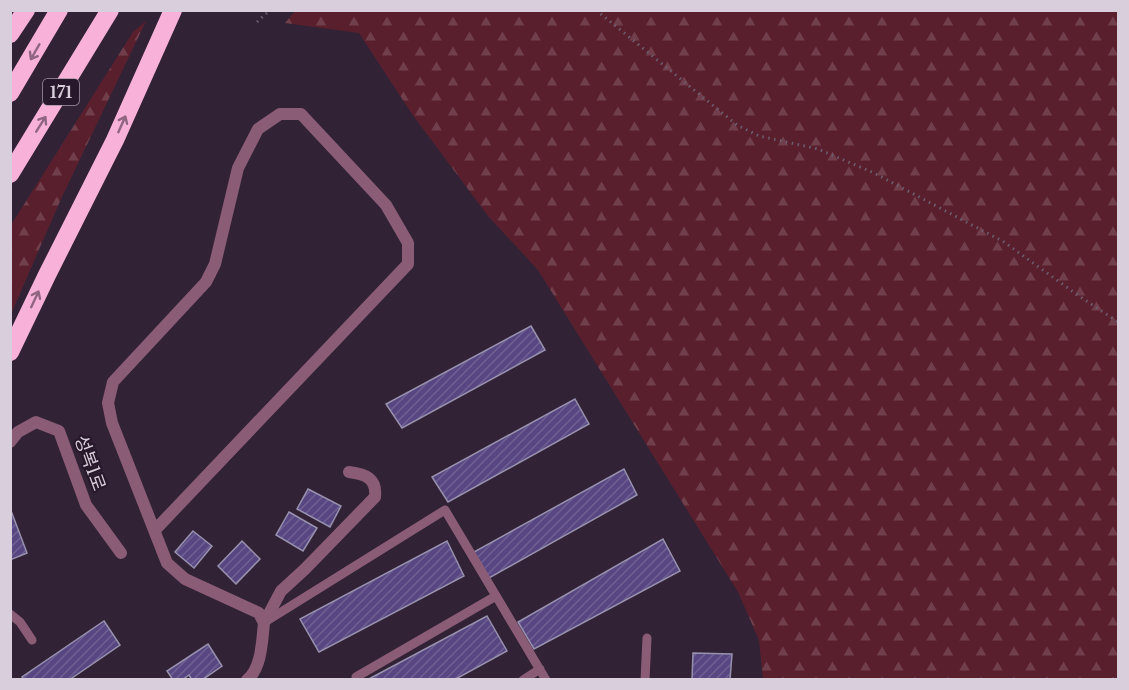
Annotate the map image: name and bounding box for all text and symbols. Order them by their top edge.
one-way arrow [29,43,41,60]
road number: 171 [43,79,79,105]
one-way arrow [36,116,48,133]
one-way arrow [117,116,129,134]
one-way arrow [30,291,42,309]
street label: 성복1로 [70,432,110,494]

